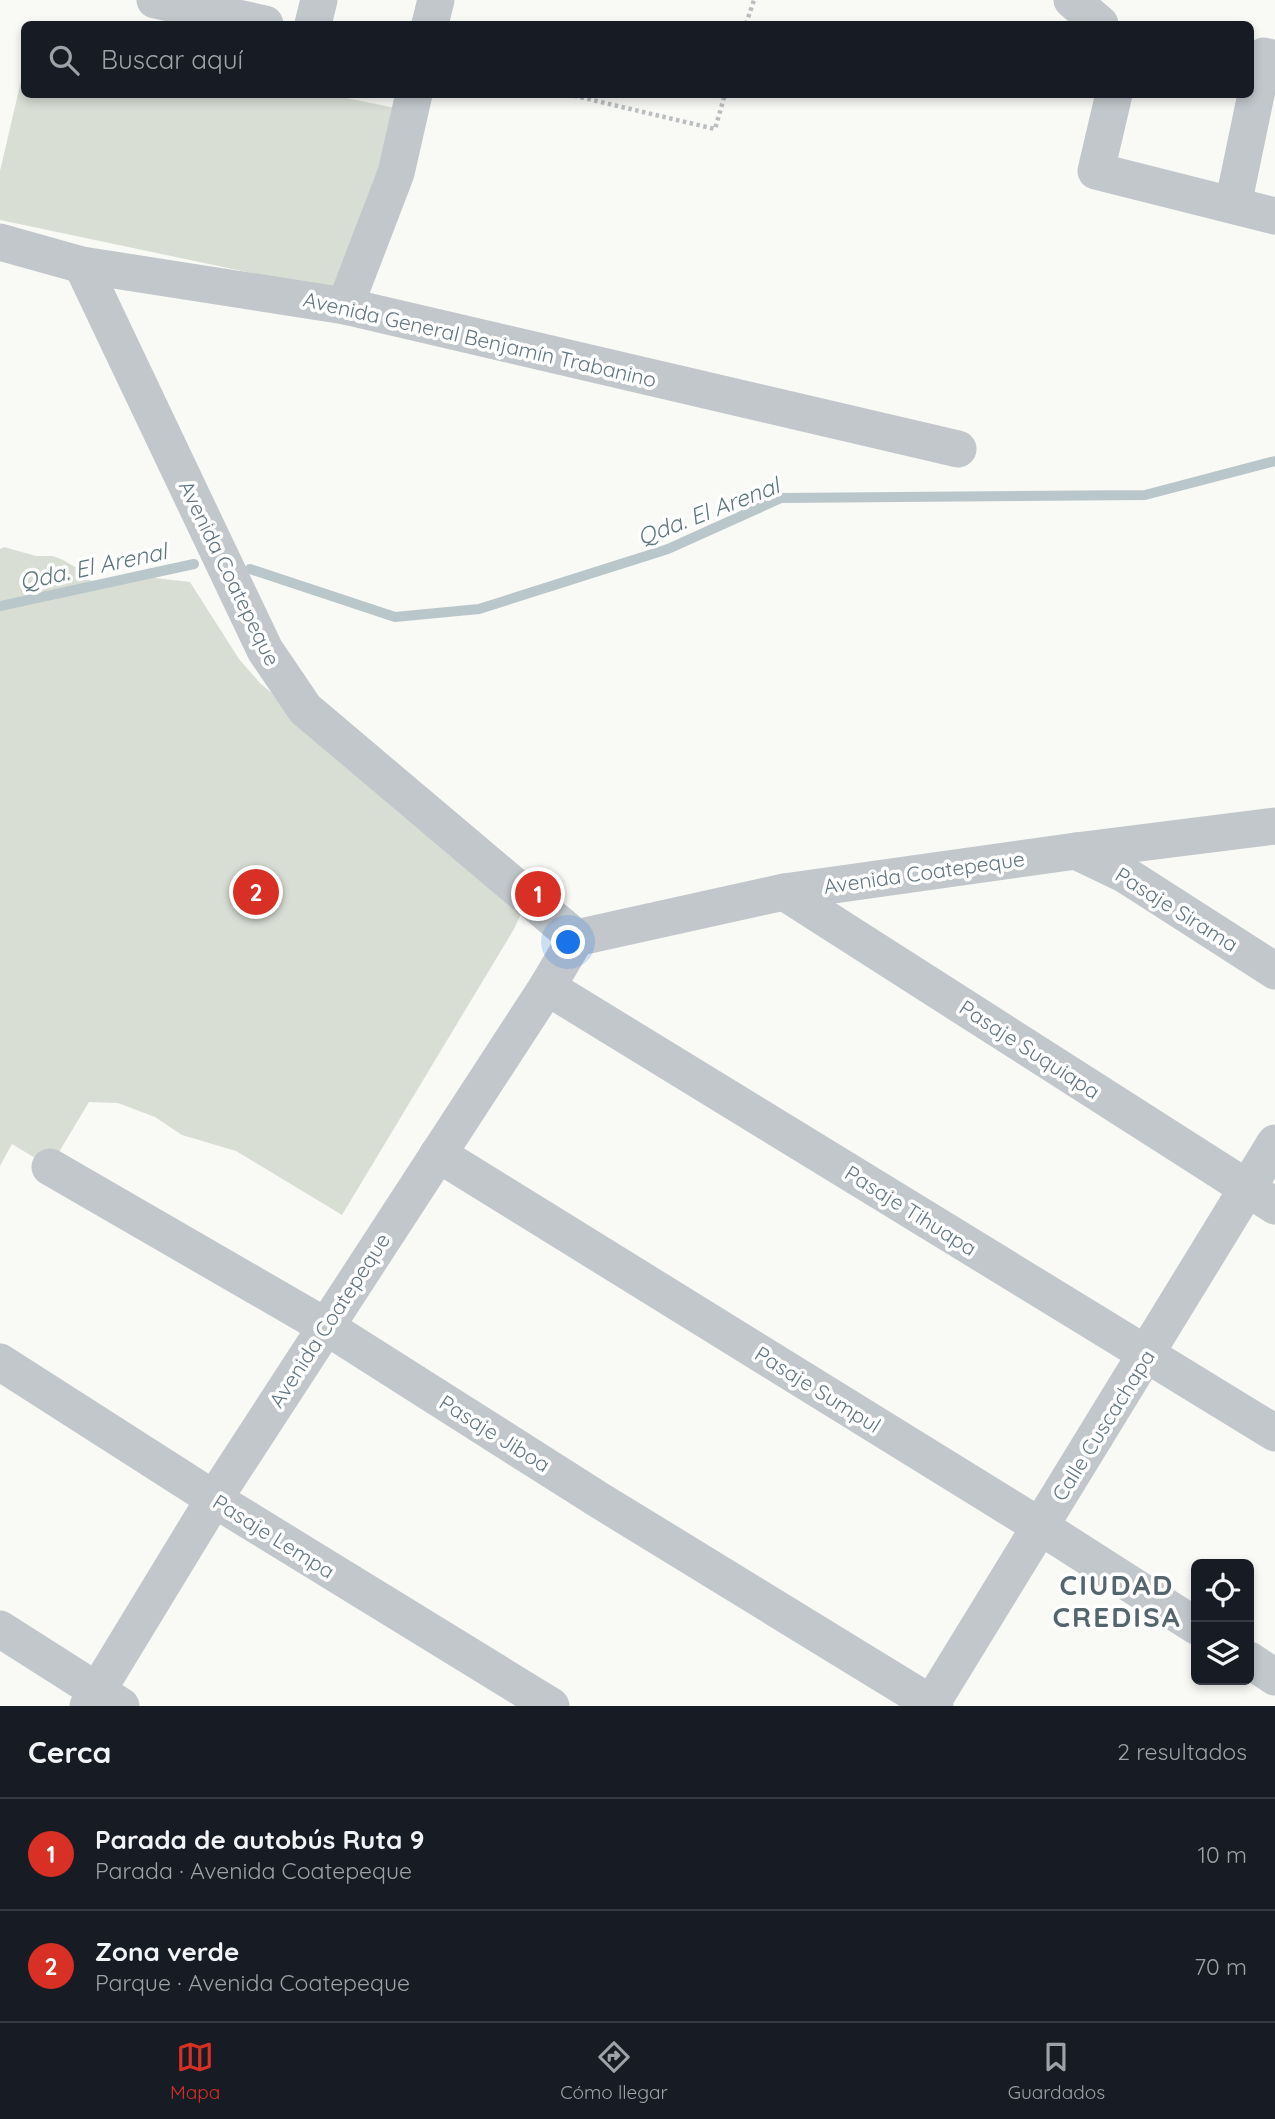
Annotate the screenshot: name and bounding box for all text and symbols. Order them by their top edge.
search box [21,21,1254,98]
icon: search [45,41,83,79]
text: Buscar aquí [101,43,243,76]
street label: Avenida General Benjamín Trabanino [301,286,659,392]
water label: Qda. El Arenal [633,470,786,551]
street label: Avenida Coatepeque [174,476,286,670]
water label: Qda. El Arenal [17,536,172,596]
street label: Avenida Coatepeque [822,845,1026,899]
street label: Pasaje Sirama [1111,861,1243,957]
pin: 2 [233,866,279,918]
pin: 1 [515,868,561,920]
your location [551,925,585,959]
street label: Pasaje Suquiapa [955,994,1105,1104]
street label: Pasaje Tihuapa [840,1159,982,1261]
street label: Avenida Coatepeque [263,1228,395,1412]
street label: Pasaje Sumpul [750,1340,886,1438]
street label: Calle Cuscachapa [1046,1345,1160,1505]
street label: Pasaje Jiboa [435,1389,555,1477]
street label: Pasaje Lempa [208,1488,340,1584]
map controls [1191,1559,1254,1685]
button: locate [1191,1559,1254,1622]
district label: CIUDAD CREDISA [1052,1567,1182,1634]
button: layers [1191,1622,1254,1685]
text: Cerca [28,1733,111,1771]
text: 2 resultados [1117,1737,1247,1766]
text: Parada de autobús Ruta 9 [95,1823,424,1856]
text: 1 [47,1840,55,1869]
text: 10 m [1198,1840,1247,1869]
text: Parada · Avenida Coatepeque [95,1856,412,1885]
text: Zona verde [95,1935,239,1968]
text: 2 [44,1952,58,1981]
text: 70 m [1194,1952,1247,1981]
text: Parque · Avenida Coatepeque [95,1968,410,1997]
tab: Mapa [170,2038,220,2104]
tab: Cómo llegar [560,2038,668,2104]
tab: Guardados [1008,2038,1105,2104]

